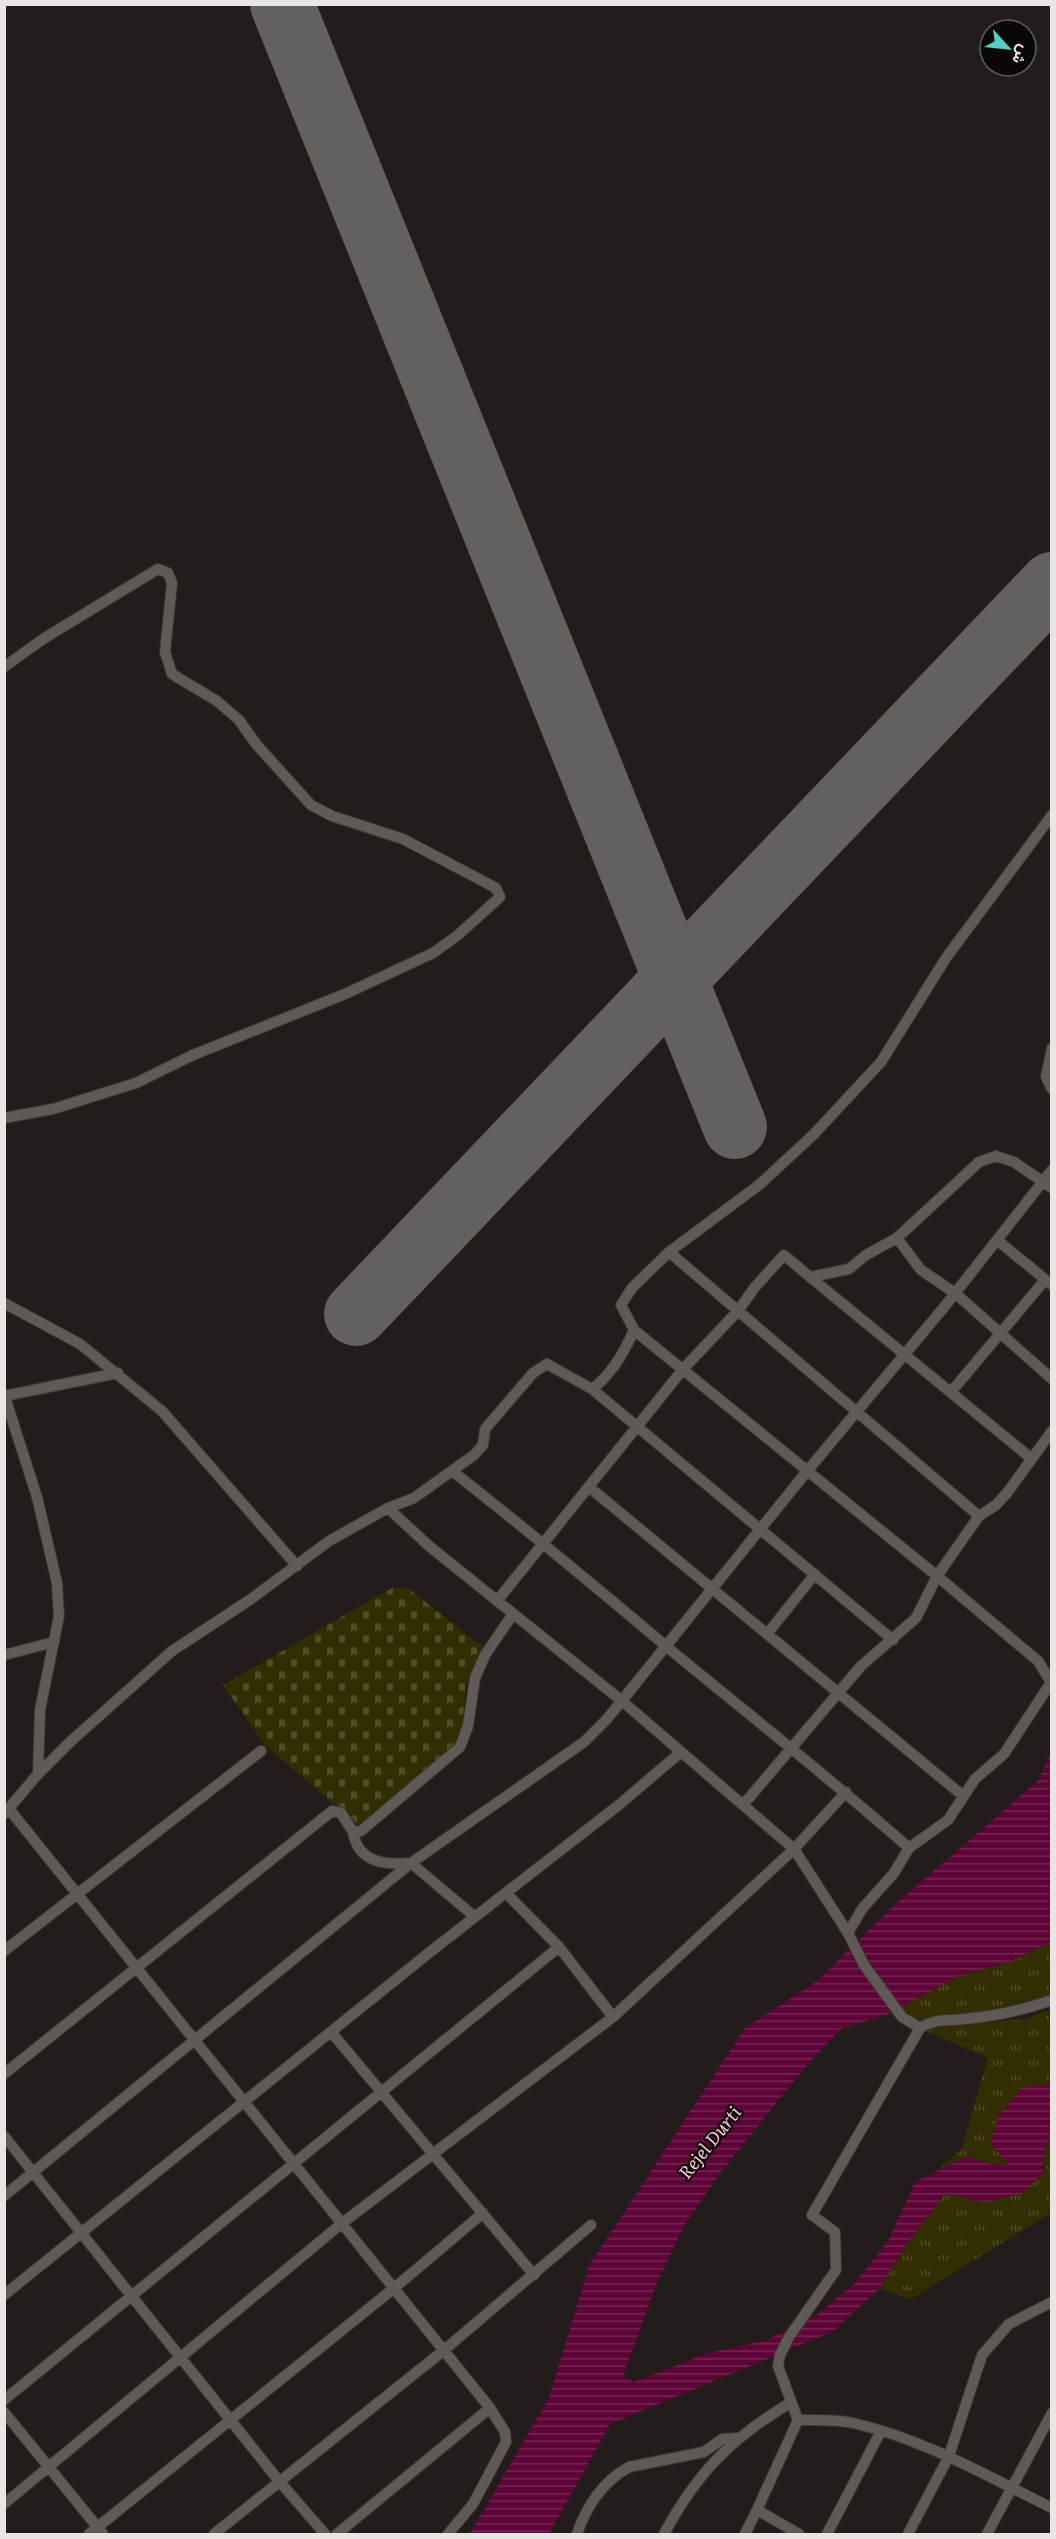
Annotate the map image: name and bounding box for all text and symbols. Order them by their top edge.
north arrow [978,18,1038,78]
text: ش [1007,41,1037,69]
water label: Rejel Durti [671,2099,747,2184]

